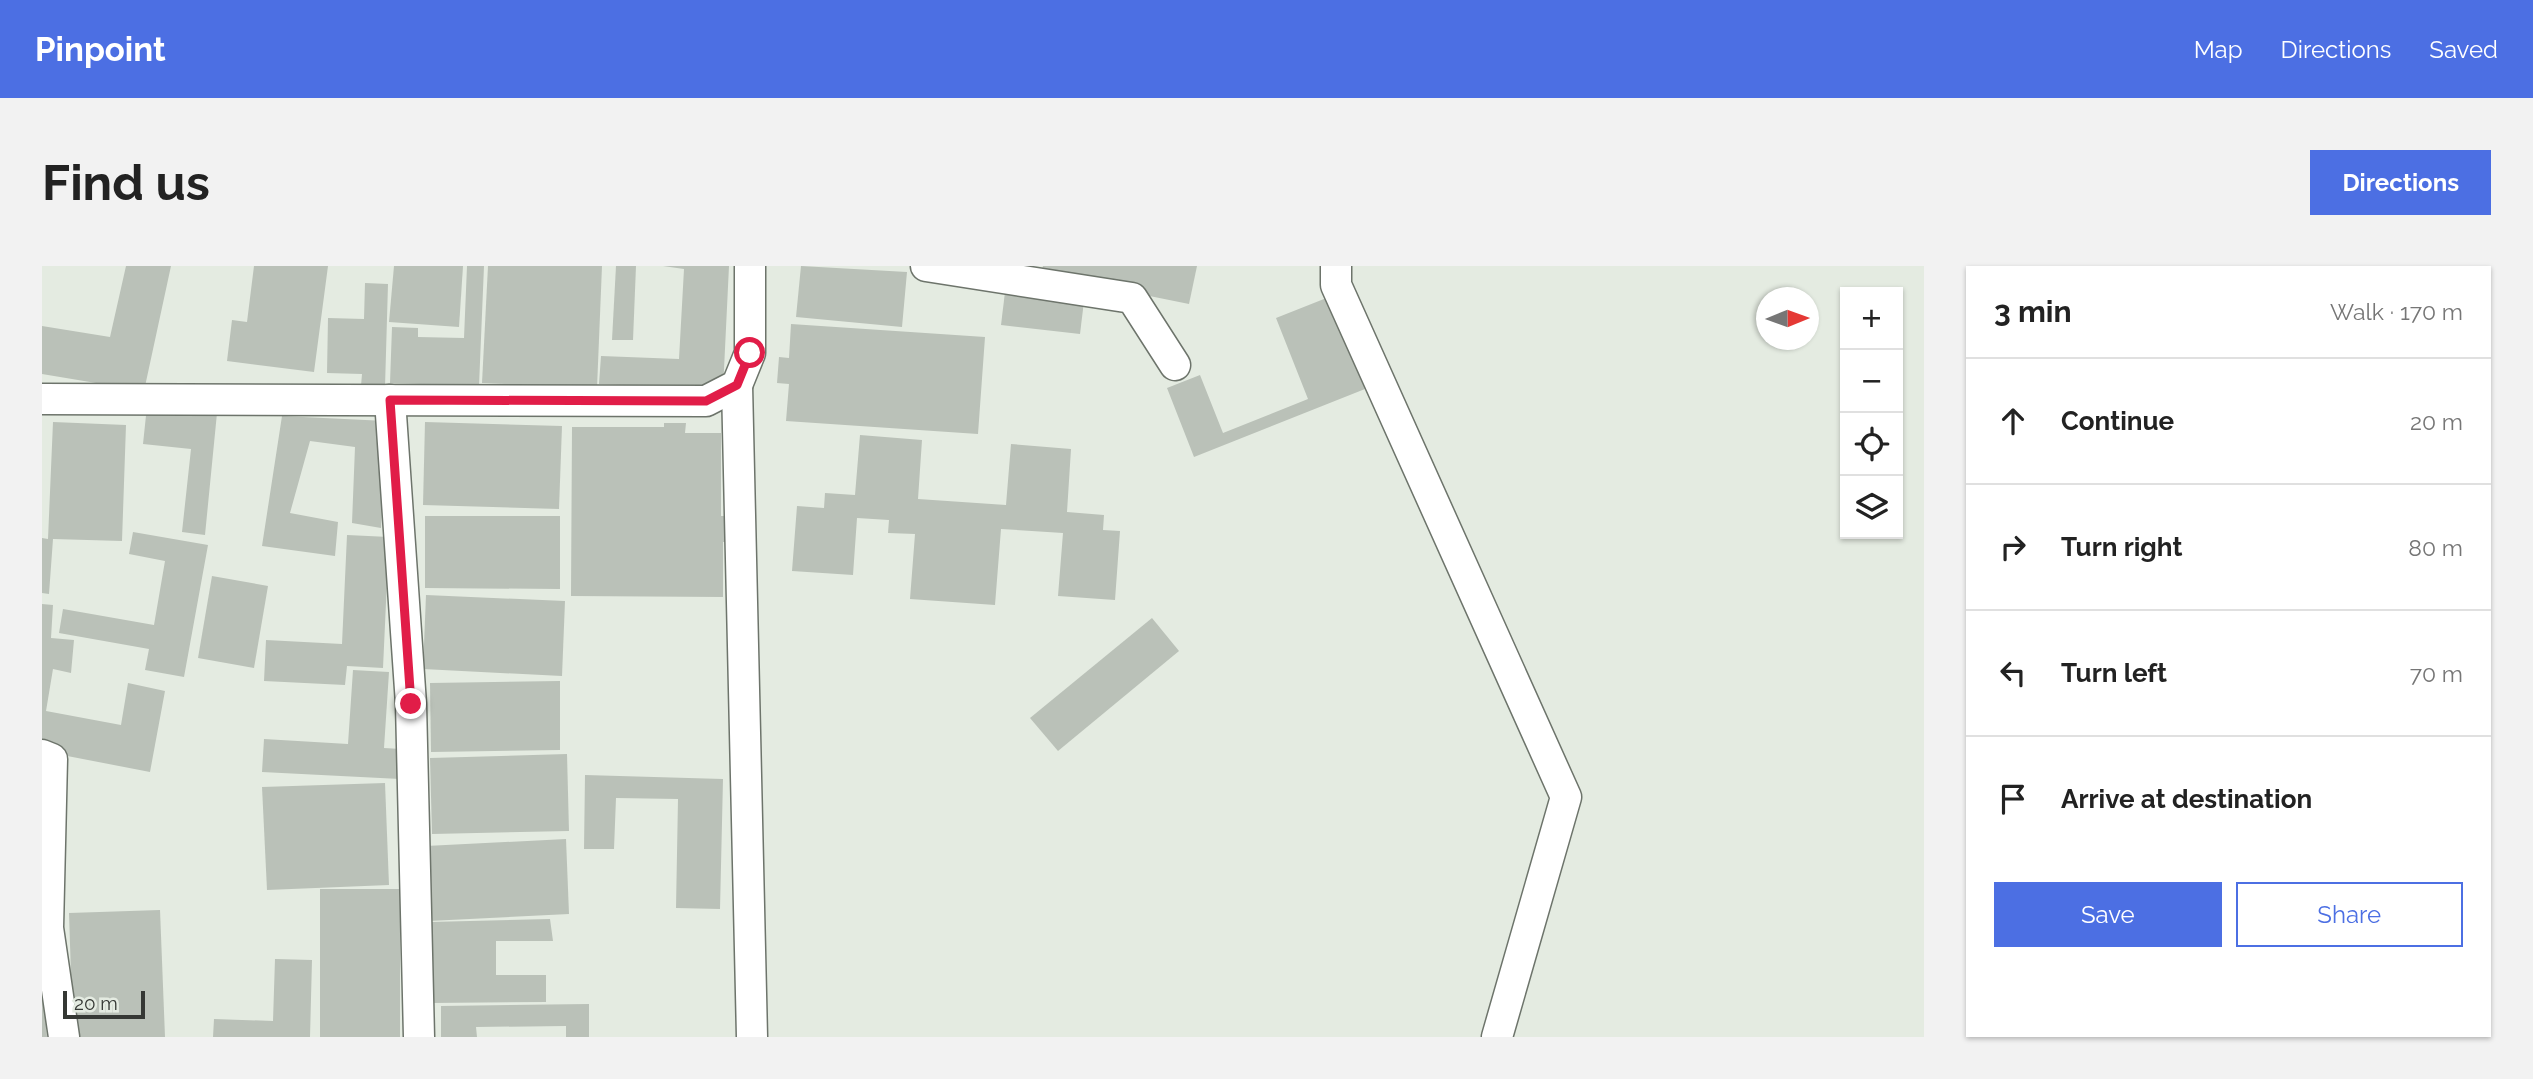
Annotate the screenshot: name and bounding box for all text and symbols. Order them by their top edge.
text: Pinpoint [35,30,166,69]
text: Map [2194,35,2243,64]
text: Directions [2281,35,2391,64]
text: Saved [2429,35,2498,64]
button: Directions [2310,150,2491,215]
text: Find us [42,154,210,211]
north arrow [1756,287,1819,350]
map controls [1840,287,1903,539]
button: + [1840,287,1903,350]
text: 3 min [1994,294,2072,329]
text: Walk · 170 m [2330,298,2463,325]
route start [734,337,765,368]
button: − [1840,350,1903,413]
icon: ahead [1994,402,2032,440]
text: Continue [2061,406,2174,436]
text: 20 m [2410,408,2463,435]
button: locate [1840,413,1903,476]
button: layers [1840,476,1903,539]
icon: right [1994,528,2032,566]
text: Turn right [2061,532,2182,562]
text: 80 m [2408,534,2463,561]
icon: left [1994,654,2032,692]
text: Turn left [2061,658,2167,688]
text: 70 m [2410,660,2463,687]
route end [395,688,426,719]
icon: arrive [1994,780,2032,818]
text: Arrive at destination [2061,784,2312,814]
button: Save [1994,882,2222,947]
button: Share [2236,882,2463,947]
scale bar [63,988,145,1020]
text: 20 m [74,992,118,1014]

